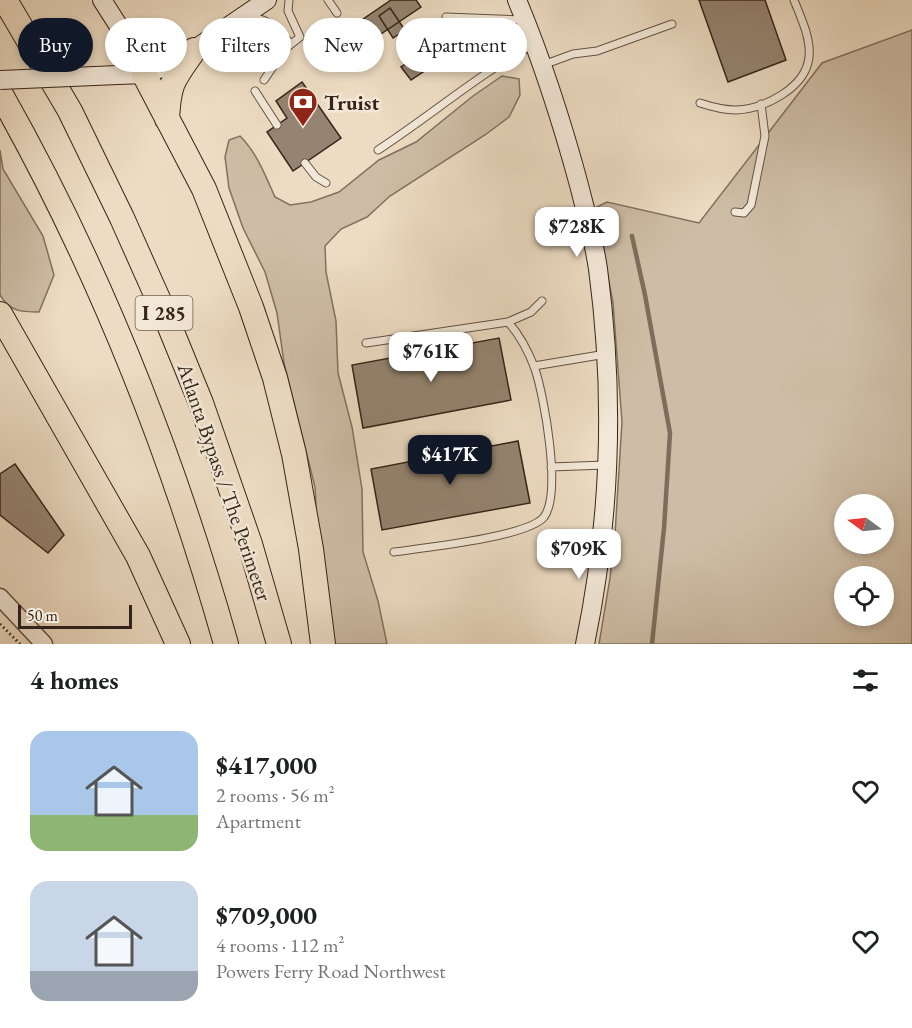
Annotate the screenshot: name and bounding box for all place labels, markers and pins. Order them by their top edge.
bank icon: Truist [287,86,319,128]
place label: Truist [324,89,379,116]
pin: $728K [535,207,619,258]
pin: $761K [389,332,473,383]
pin: $417K [408,435,492,486]
pin: $709K [537,529,621,580]

